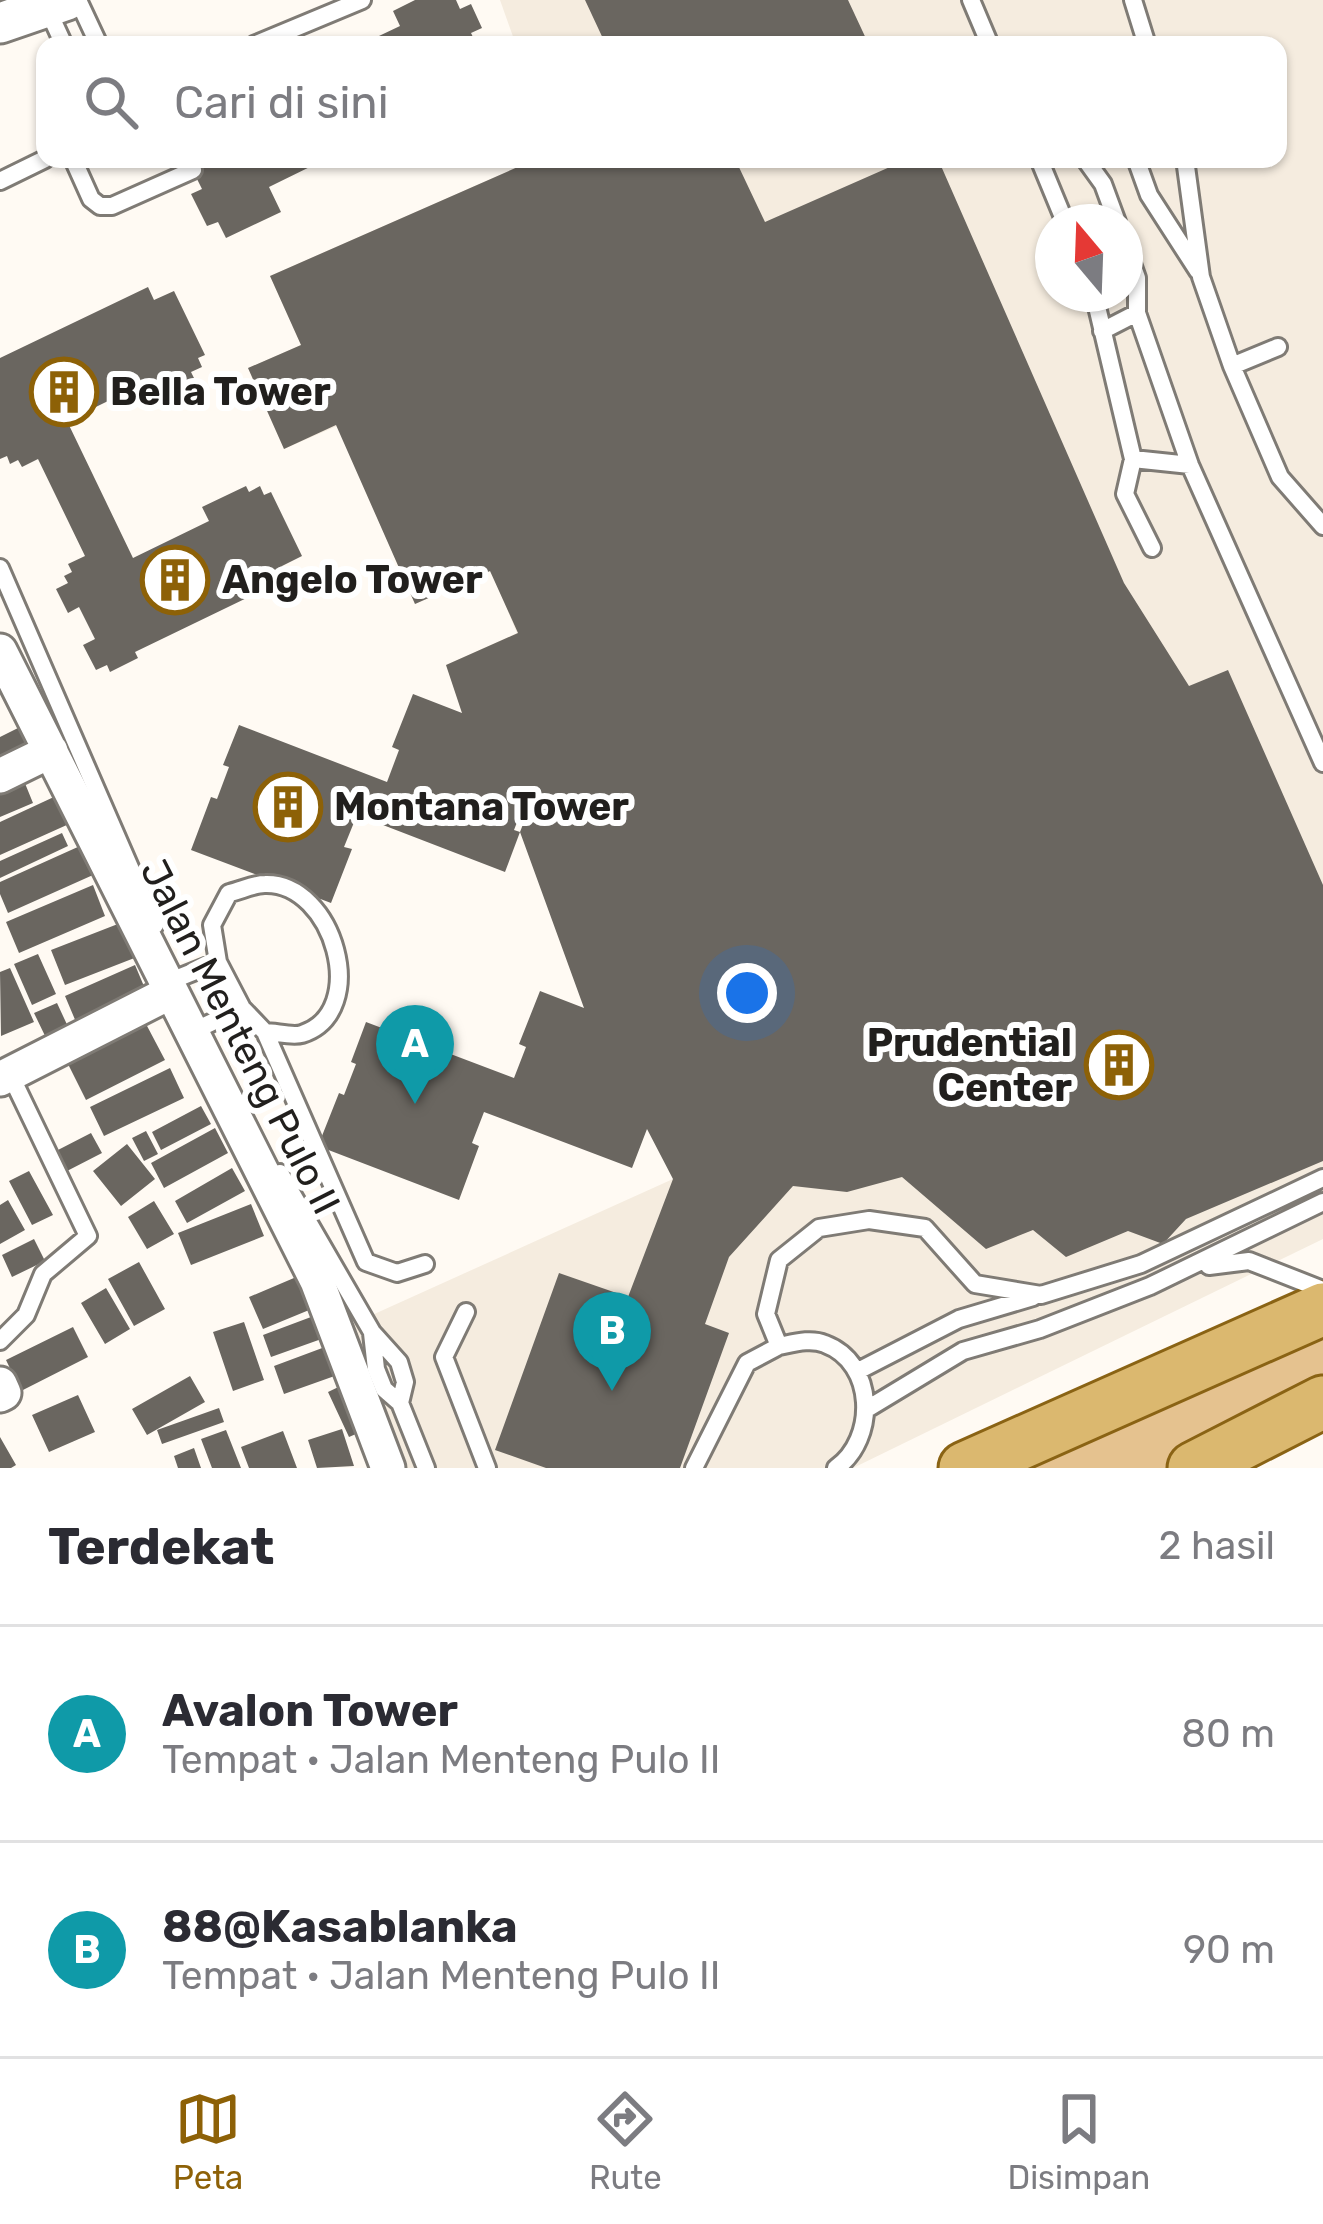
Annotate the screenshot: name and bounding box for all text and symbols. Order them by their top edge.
search box [36,36,1287,168]
icon: search [78,69,144,135]
text: Cari di sini [174,76,389,129]
north arrow [1035,204,1143,312]
building icon: Bella Tower [29,357,99,427]
place label: Bella Tower [110,369,331,415]
building icon: Angelo Tower [140,545,210,615]
place label: Angelo Tower [222,557,483,603]
building icon: Montana Tower [253,772,323,842]
place label: Montana Tower [334,784,629,830]
street label: Jalan Menteng Pulo II [131,852,349,1222]
your location [717,963,777,1023]
pin: A [376,1005,454,1104]
place label: Prudential Center [867,1020,1072,1111]
building icon: Prudential Center [1084,1030,1154,1100]
pin: B [573,1292,651,1391]
text: Terdekat [48,1516,274,1577]
text: 2 hasil [1158,1523,1275,1569]
text: Avalon Tower [162,1684,458,1737]
text: A [73,1711,101,1757]
text: 80 m [1181,1711,1275,1757]
text: Tempat · Jalan Menteng Pulo II [162,1737,720,1783]
text: 88@Kasablanka [162,1900,518,1953]
text: B [73,1927,101,1973]
text: 90 m [1183,1927,1275,1973]
text: Tempat · Jalan Menteng Pulo II [162,1953,720,1999]
tab: Peta [173,2086,243,2197]
tab: Rute [589,2086,662,2197]
tab: Disimpan [1007,2086,1150,2197]

